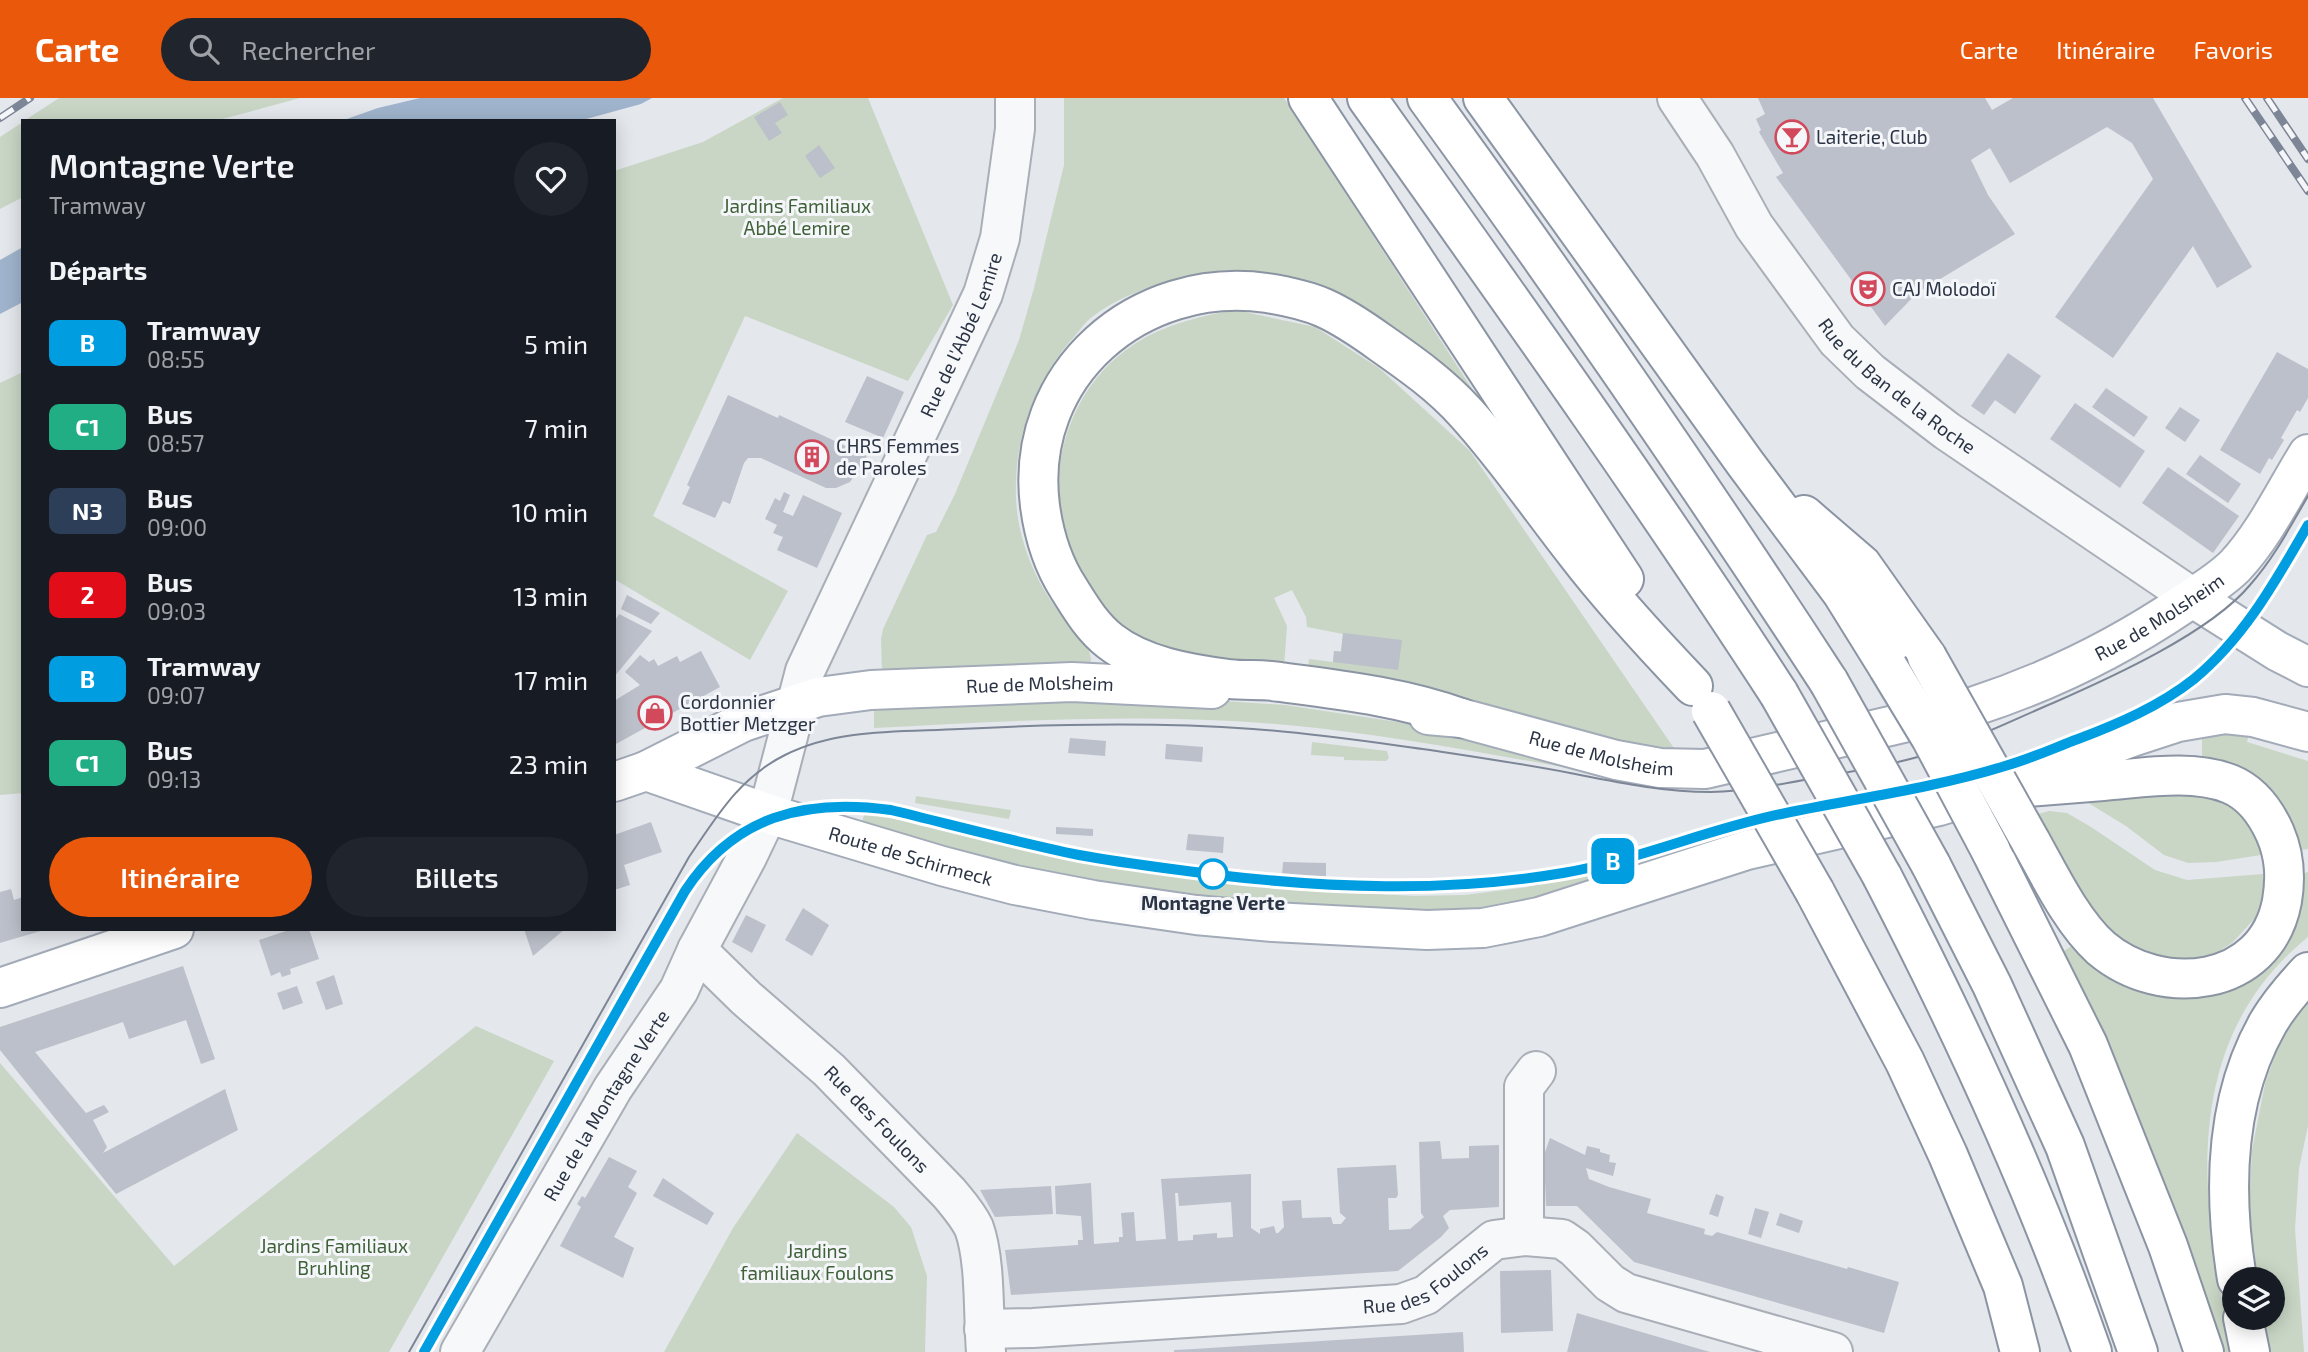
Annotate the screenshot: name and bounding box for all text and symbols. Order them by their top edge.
search box [161,18,651,81]
text: Carte [35,29,119,69]
icon: search [185,30,223,68]
text: Rechercher [241,34,375,65]
text: Carte [1960,35,2018,64]
text: Itinéraire [2056,35,2155,64]
text: Favoris [2193,35,2273,64]
bar icon: Laiterie, Club [1773,118,1811,156]
place label: Laiterie, Club [1816,125,1928,148]
button: heart [514,142,588,216]
text: Montagne Verte [49,145,295,185]
text: Tramway [49,191,146,219]
park label: Jardins Familiaux Abbé Lemire [723,194,871,239]
street label: Rue de l'Abbé Lemire [914,250,1006,421]
text: Départs [49,254,147,285]
theatre icon: CAJ Molodoï [1849,270,1887,308]
place label: CAJ Molodoï [1892,277,1996,300]
street label: Rue du Ban de la Roche [1814,313,1980,458]
text: Tramway [147,314,261,345]
text: B [80,328,95,357]
text: 5 min [524,328,588,359]
text: 08:55 [147,345,205,373]
text: Bus [147,398,193,429]
text: C1 [75,412,100,441]
text: 7 min [525,412,588,443]
text: 08:57 [147,429,204,457]
place label: CHRS Femmes de Paroles [836,434,959,479]
building icon: CHRS Femmes de Paroles [793,438,831,476]
text: Bus [147,482,193,513]
text: N3 [72,496,103,525]
text: 10 min [512,496,588,527]
text: 09:00 [147,513,207,541]
text: Bus [147,566,193,597]
street label: Rue de Molsheim [2091,568,2228,665]
text: 2 [81,580,94,609]
text: 13 min [513,580,588,611]
text: 09:03 [147,597,206,625]
text: Tramway [147,650,261,681]
text: B [80,664,95,693]
text: 17 min [514,664,588,695]
street label: Rue de Molsheim [966,670,1114,697]
text: 09:07 [147,681,205,709]
place label: Cordonnier Bottier Metzger [680,690,816,735]
shop icon: Cordonnier Bottier Metzger [636,694,674,732]
street label: Rue de Molsheim [1527,725,1674,779]
text: Bus [147,734,193,765]
text: C1 [75,748,100,777]
text: 23 min [509,748,588,779]
text: 09:13 [147,765,201,793]
street label: Route de Schirmeck [826,821,995,890]
button: Itinéraire [49,837,312,917]
button: Billets [326,837,588,917]
line badge: B [1590,838,1636,884]
text: B [1605,846,1621,875]
marker: Montagne Verte [1198,859,1228,889]
place label: Montagne Verte [1141,891,1285,914]
street label: Rue de la Montagne Verte [538,1005,674,1205]
street label: Rue des Foulons [820,1060,935,1177]
park label: Jardins Familiaux Bruhling [260,1234,408,1279]
street label: Rue des Foulons [1362,1238,1492,1317]
park label: Jardins familiaux Foulons [740,1239,894,1284]
map controls [2222,1267,2285,1330]
button: layers [2222,1267,2285,1330]

